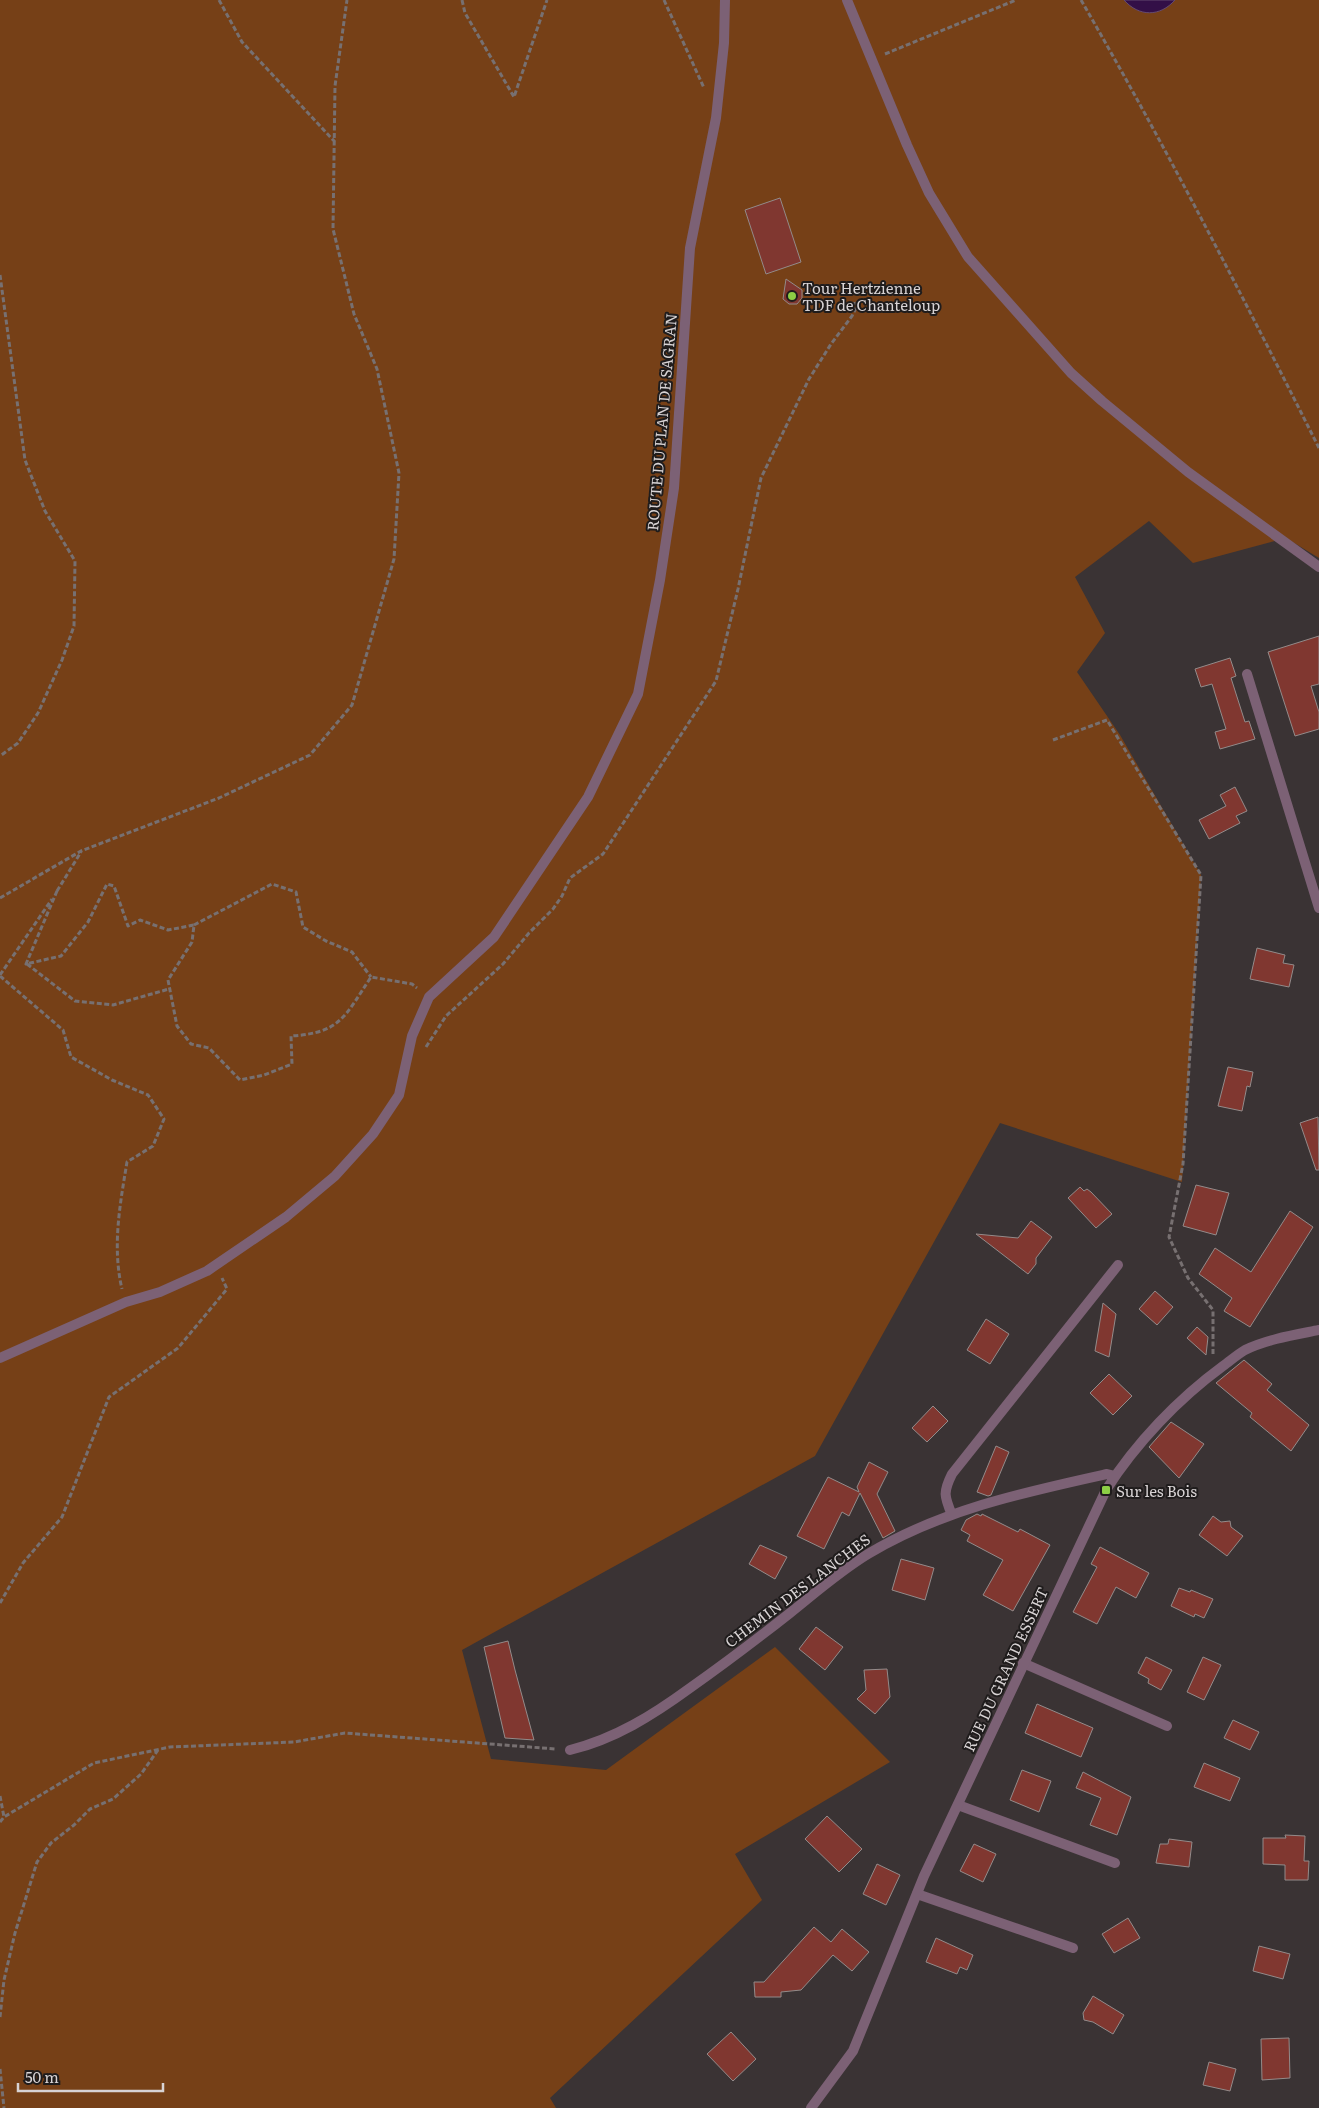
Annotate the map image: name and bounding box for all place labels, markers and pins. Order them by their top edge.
place label: Tour Hertzienne TDF de Chanteloup [802,276,940,316]
marker: Tour Hertzienne TDF de Chanteloup [786,290,798,302]
place label: Sur les Bois [1116,1479,1197,1502]
marker: Sur les Bois [1100,1484,1112,1496]

